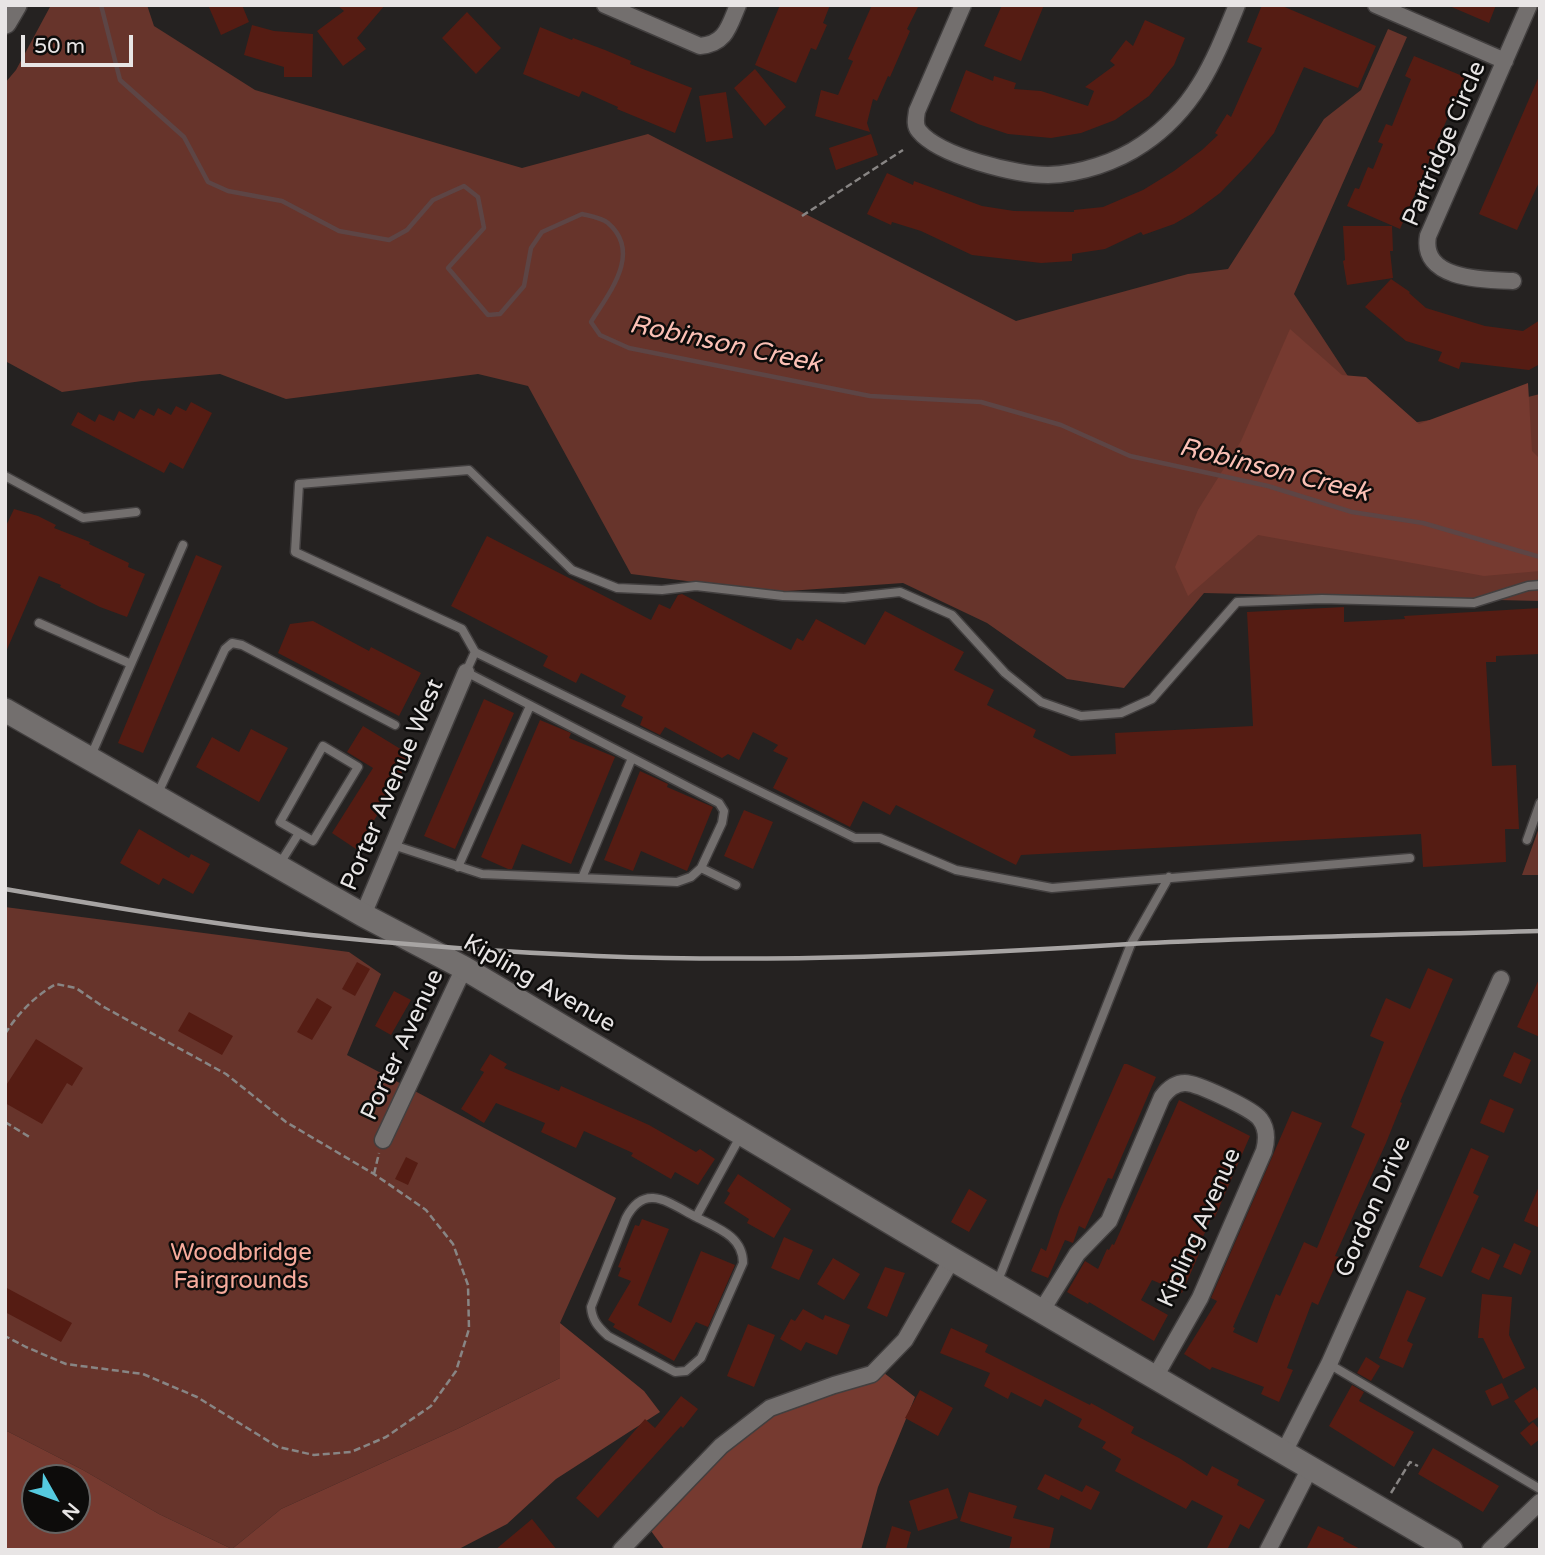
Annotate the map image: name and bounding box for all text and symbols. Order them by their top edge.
scale bar [24,21,136,65]
text: 50 m [34,34,85,59]
street label: Partridge Circle [1397,57,1493,231]
water label: Robinson Creek [626,309,824,381]
water label: Robinson Creek [1176,432,1372,510]
street label: Porter Avenue West [335,675,451,895]
street label: Kipling Avenue [458,929,620,1039]
street label: Porter Avenue [355,965,451,1125]
street label: Gordon Drive [1330,1132,1418,1282]
street label: Kipling Avenue [1152,1144,1248,1312]
park label: Woodbridge Fairgrounds [170,1240,312,1296]
north arrow [21,1464,91,1534]
text: N [57,1498,84,1524]

